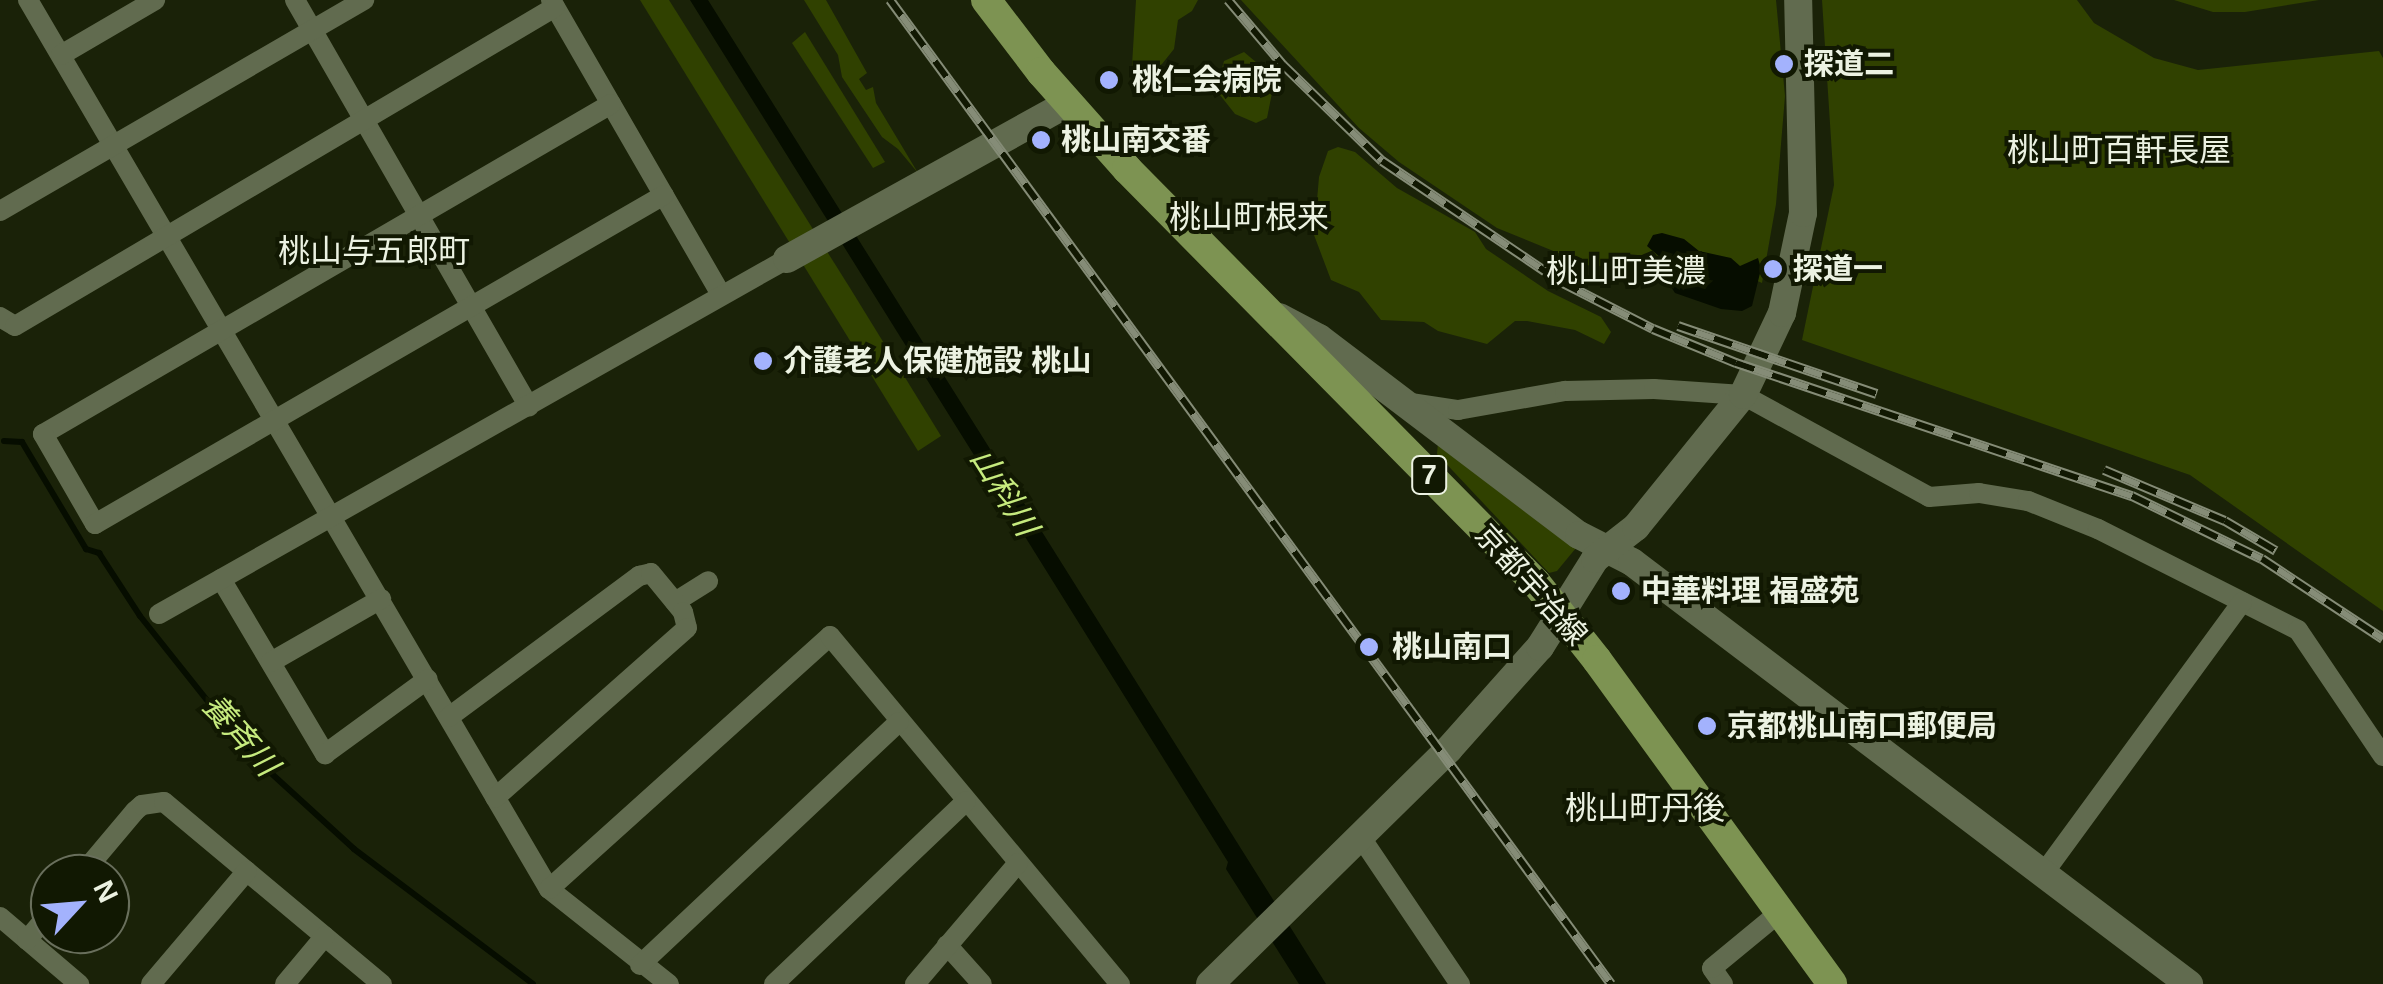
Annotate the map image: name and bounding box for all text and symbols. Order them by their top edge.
place label: 探道二 [1804,46,1894,82]
marker: 探道二 [1773,53,1795,75]
place label: 桃仁会病院 [1132,62,1282,98]
marker: 桃仁会病院 [1096,67,1122,93]
place label: 桃山南交番 [1061,122,1211,158]
marker: 桃山南交番 [1030,129,1052,151]
district label: 桃山町百軒長屋 [2007,131,2231,169]
district label: 桃山町根来 [1169,198,1329,236]
district label: 桃山与五郎町 [278,232,470,270]
place label: 探道一 [1793,251,1883,287]
district label: 桃山町美濃 [1546,252,1706,290]
marker: 探道一 [1762,258,1784,280]
place label: 介護老人保健施設 桃山 [783,343,1091,379]
marker: 介護老人保健施設 桃山 [752,350,774,372]
water label: 山科川 [962,441,1046,543]
road number: 7 [1409,452,1449,498]
street label: 京都宇治線 [1467,517,1595,653]
place label: 中華料理 福盛苑 [1641,573,1859,609]
marker: 中華料理 福盛苑 [1610,580,1632,602]
place label: 桃山南口 [1392,629,1512,665]
marker: 桃山南口 [1356,634,1382,660]
water label: 養斉川 [194,686,286,784]
place label: 京都桃山南口郵便局 [1727,708,1997,744]
marker: 京都桃山南口郵便局 [1696,715,1718,737]
district label: 桃山町丹後 [1565,789,1725,827]
north arrow [30,854,130,954]
text: N [87,876,124,907]

